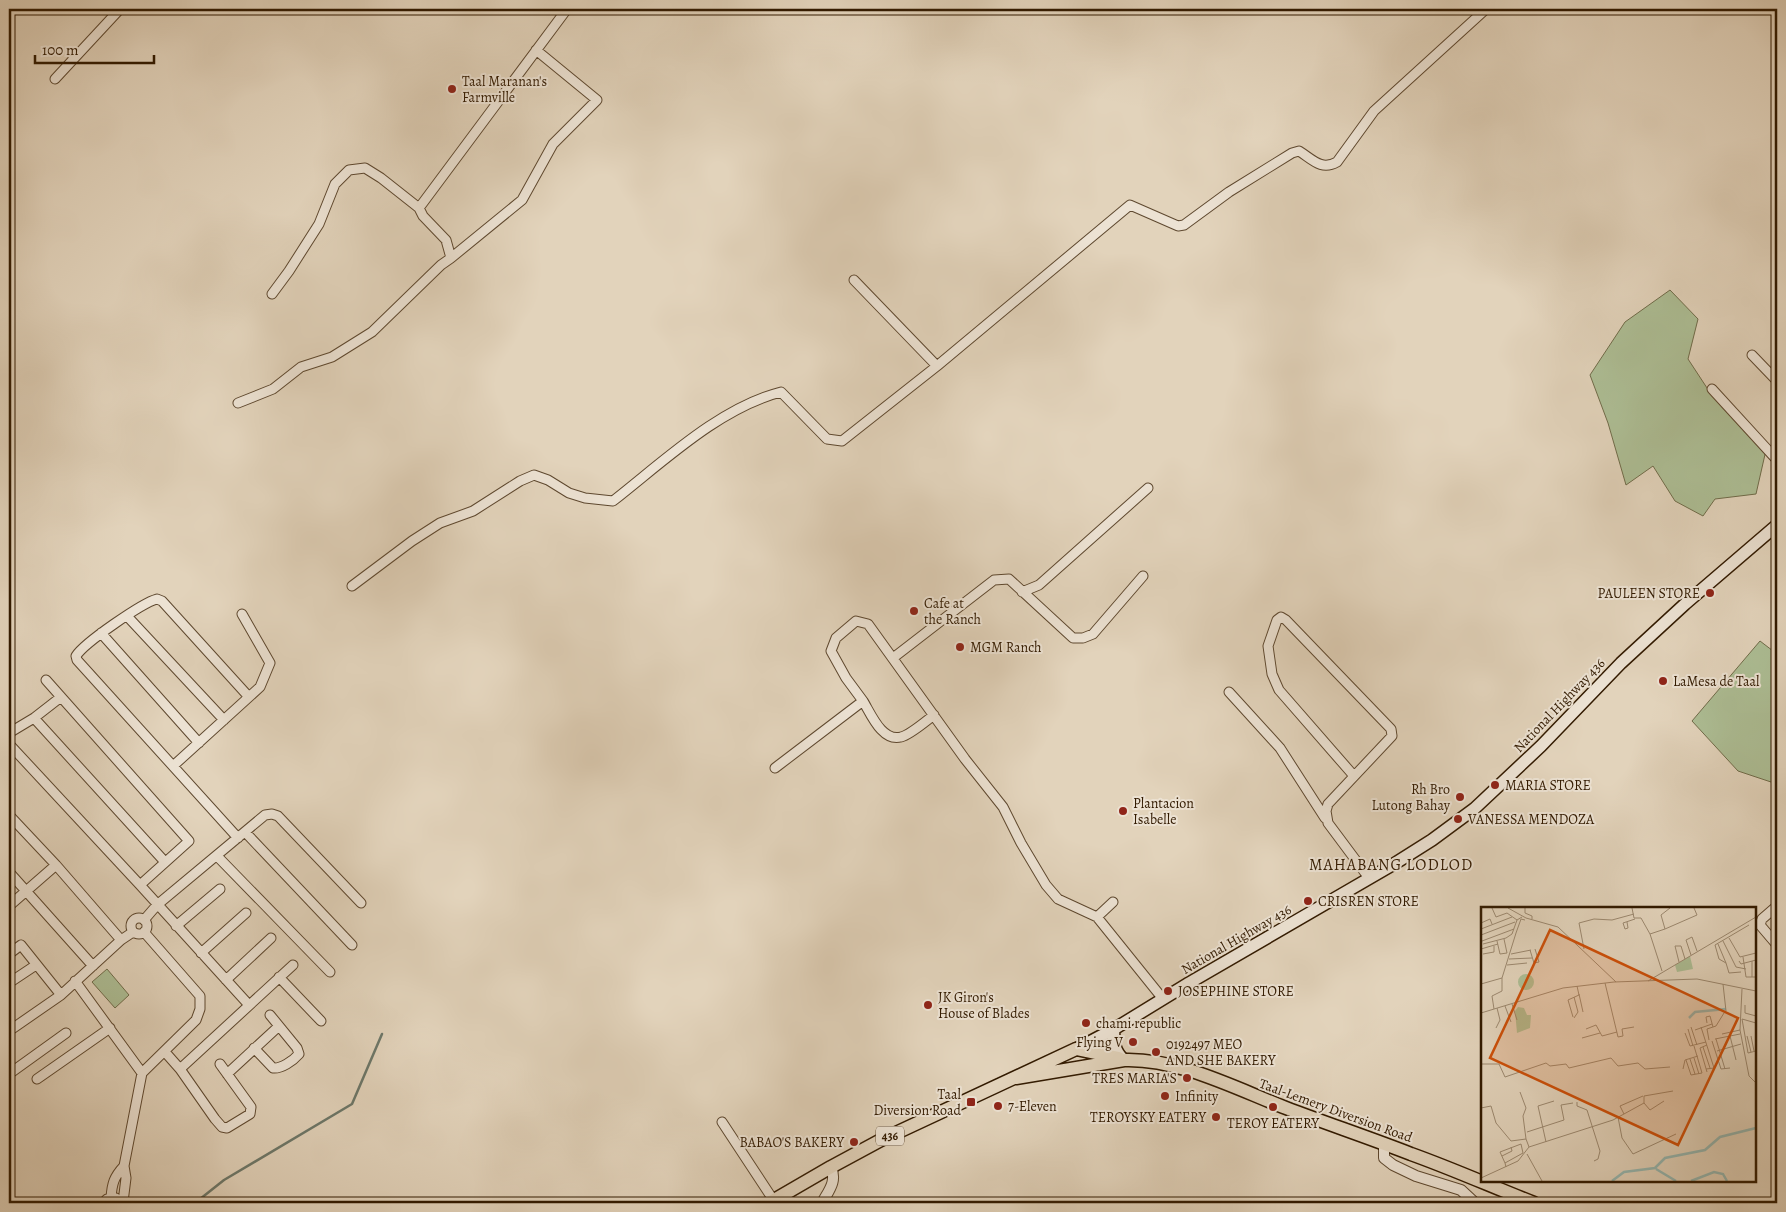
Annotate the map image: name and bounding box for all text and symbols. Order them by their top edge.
scale bar [35,32,154,64]
text: 100 m [42,40,79,60]
place label: Taal Maranan's Farmville [462,72,547,107]
marker: Taal Maranan's Farmville [446,83,458,95]
place label: PAULEEN STORE [1597,584,1700,603]
marker: PAULEEN STORE [1704,587,1716,599]
place label: Cafe at the Ranch [924,594,982,629]
marker: Cafe at the Ranch [908,605,920,617]
place label: MGM Ranch [970,638,1042,657]
marker: MGM Ranch [954,641,966,653]
street label: National Highway 436 [1509,654,1609,757]
place label: LaMesa de Taal [1673,672,1760,691]
marker: LaMesa de Taal [1657,675,1669,687]
place label: MARIA STORE [1505,776,1591,795]
marker: MARIA STORE [1489,779,1501,791]
place label: Rh Bro Lutong Bahay [1371,780,1451,815]
marker: Rh Bro Lutong Bahay [1454,791,1466,803]
place label: Plantacion Isabelle [1133,794,1194,829]
marker: Plantacion Isabelle [1117,805,1129,817]
place label: VANESSA MENDOZA [1467,810,1595,829]
marker: VANESSA MENDOZA [1452,813,1464,825]
district label: MAHABANG LODLOD [1309,854,1473,876]
place label: CRISREN STORE [1318,892,1419,911]
marker: CRISREN STORE [1302,895,1314,907]
street label: National Highway 436 [1178,900,1295,979]
inset map [1481,907,1756,1182]
place label: JOSEPHINE STORE [1178,982,1294,1001]
marker: JOSEPHINE STORE [1162,985,1174,997]
place label: JK Giron's House of Blades [938,988,1030,1023]
marker: JK Giron's House of Blades [922,999,934,1011]
place label: chami republic [1096,1014,1181,1033]
marker: chami republic [1080,1017,1092,1029]
place label: Flying V [1076,1033,1123,1052]
place label: 0192497 MEO AND SHE BAKERY [1165,1035,1276,1070]
marker: Flying V [1127,1036,1139,1048]
marker: 0192497 MEO AND SHE BAKERY [1150,1046,1162,1058]
place label: TRES MARIA'S [1092,1069,1177,1088]
marker: TRES MARIA'S [1181,1072,1193,1084]
street label: Taal-Lemery Diversion Road [1257,1074,1416,1147]
place label: Taal Diversion Road [873,1085,962,1120]
place label: Infinity [1175,1087,1219,1106]
marker: Infinity [1159,1090,1171,1102]
marker: Taal Diversion Road [965,1096,977,1108]
place label: 7-Eleven [1008,1097,1057,1116]
marker: 7-Eleven [992,1100,1004,1112]
marker: TEROY EATERY [1267,1101,1279,1113]
place label: TEROYSKY EATERY [1090,1108,1206,1127]
marker: TEROYSKY EATERY [1210,1111,1222,1123]
place label: TEROY EATERY [1227,1114,1320,1133]
road number: 436 [876,1126,904,1146]
place label: BABAO'S BAKERY [739,1133,844,1152]
marker: BABAO'S BAKERY [848,1136,860,1148]

